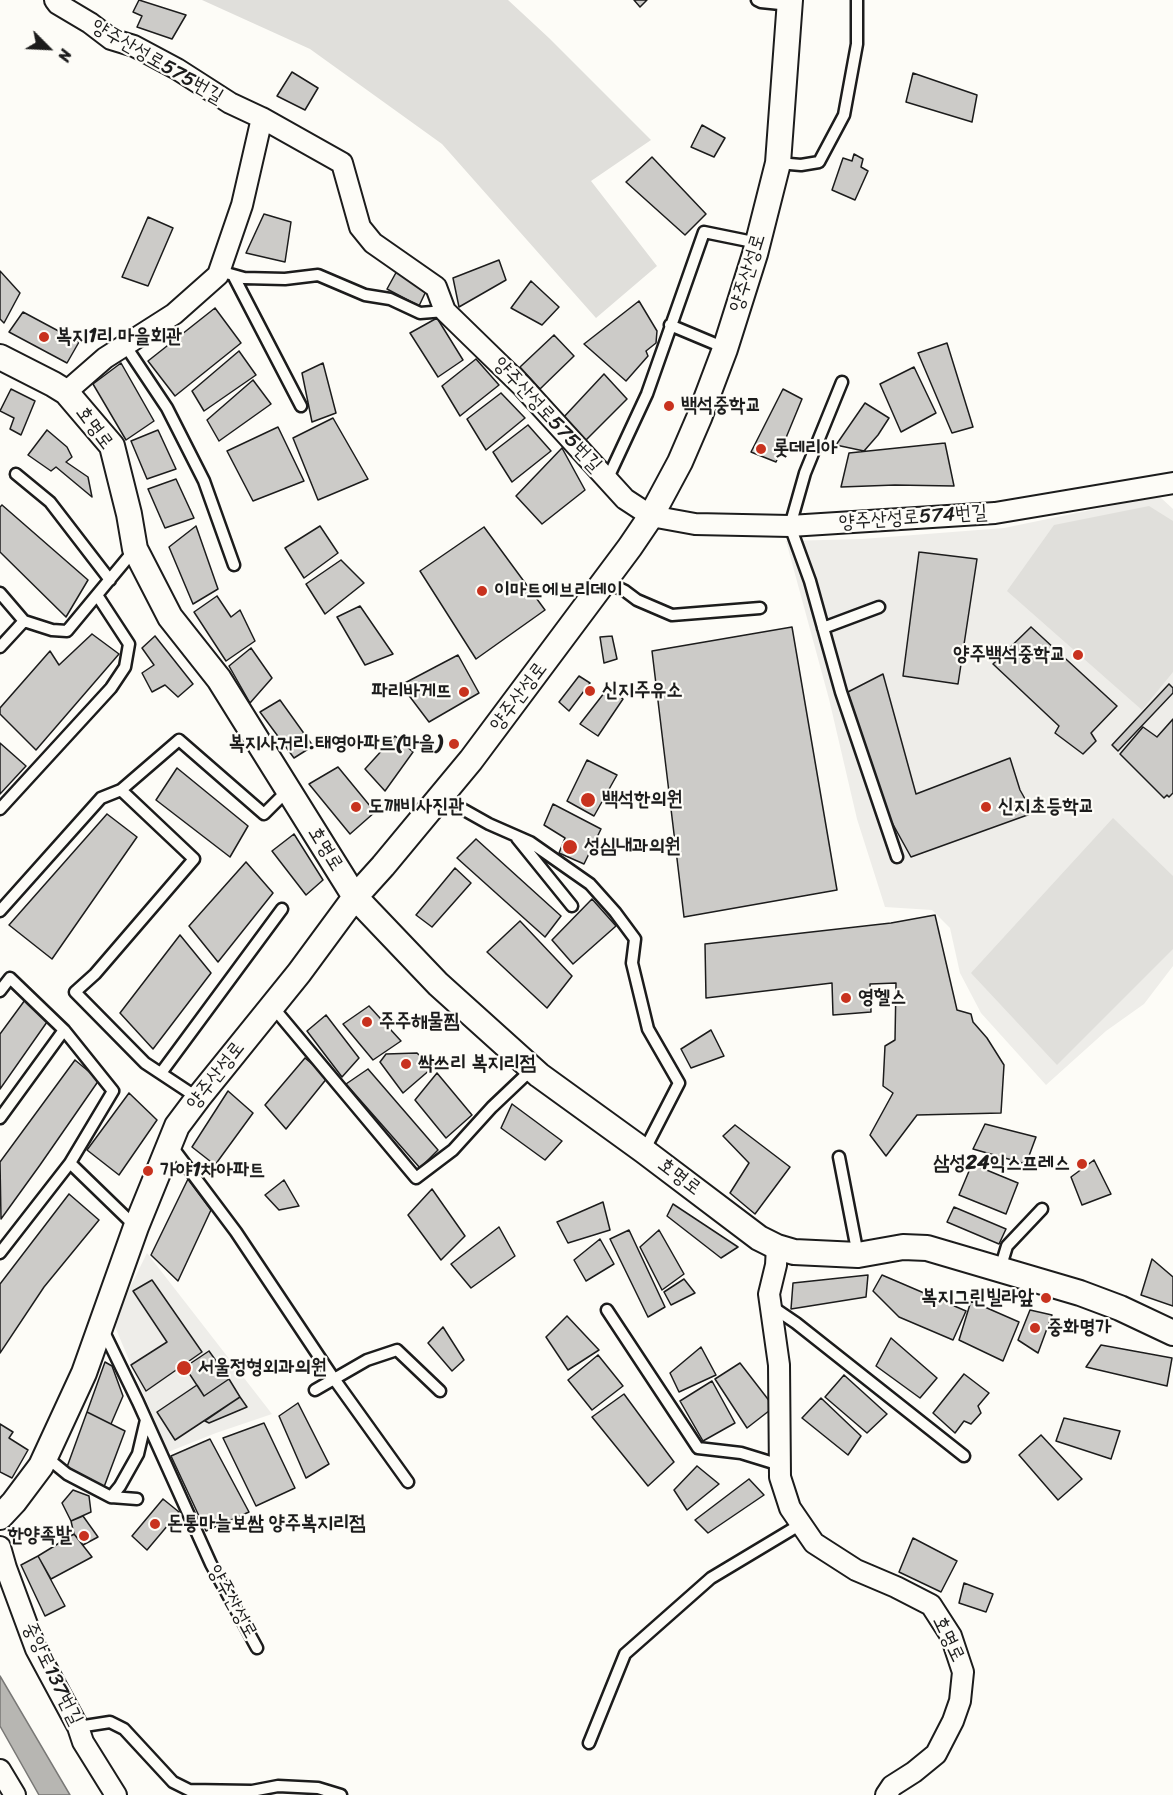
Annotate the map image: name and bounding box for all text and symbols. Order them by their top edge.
street label: 양주산성로575번길 [87,14,227,110]
north arrow [18,18,78,78]
text: N [49,45,80,66]
street label: 양주산성로 [725,231,771,315]
place label: 복지1리 마을회관 [56,325,182,349]
marker: 복지1리 마을회관 [37,330,51,344]
street label: 양주산성로575번길 [488,353,606,477]
place label: 백석중학교 [681,394,761,418]
marker: 백석중학교 [662,399,676,413]
street label: 호명로 [70,401,118,455]
place label: 롯데리아 [773,437,837,461]
marker: 롯데리아 [754,442,768,456]
street label: 양주산성로574번길 [838,501,988,535]
place label: 이마트에브리데이 [494,579,623,603]
marker: 이마트에브리데이 [475,584,489,598]
place label: 양주백석중학교 [953,643,1066,667]
marker: 양주백석중학교 [1071,648,1085,662]
street label: 양주산성로 [485,658,553,736]
place label: 신지주유소 [602,679,682,703]
place label: 파리바게뜨 [372,680,452,704]
marker: 신지주유소 [583,684,597,698]
marker: 파리바게뜨 [457,685,471,699]
place label: 복지사거리.태영아파트(마을) [229,732,442,756]
marker: 복지사거리.태영아파트(마을) [447,737,461,751]
place label: 백석한의원 [602,788,682,812]
marker: 백석한의원 [579,791,597,809]
place label: 도깨비사진관 [368,795,465,819]
place label: 신지초등학교 [998,795,1095,819]
marker: 도깨비사진관 [349,800,363,814]
marker: 신지초등학교 [979,800,993,814]
street label: 호명로 [302,822,348,876]
place label: 성심내과의원 [584,835,681,859]
marker: 성심내과의원 [561,838,579,856]
place label: 영헬스 [858,986,906,1010]
marker: 영헬스 [839,991,853,1005]
place label: 주주해물찜 [379,1010,459,1034]
marker: 주주해물찜 [360,1015,374,1029]
street label: 양주산성로 [182,1037,250,1115]
place label: 싹쓰리 복지리점 [418,1052,536,1076]
marker: 싹쓰리 복지리점 [399,1057,413,1071]
place label: 삼성24익스프레스 [933,1152,1070,1176]
street label: 호명로 [652,1153,706,1201]
marker: 삼성24익스프레스 [1075,1157,1089,1171]
place label: 가야1차아파트 [160,1159,265,1183]
marker: 가야1차아파트 [141,1164,155,1178]
place label: 복지그린빌라앞 [921,1286,1034,1310]
marker: 복지그린빌라앞 [1039,1291,1053,1305]
place label: 중화명가 [1047,1316,1111,1340]
marker: 중화명가 [1028,1321,1042,1335]
place label: 서울정형외과의원 [198,1356,327,1380]
marker: 서울정형외과의원 [175,1359,193,1377]
place label: 돈통마늘보쌈 양주복지리점 [167,1512,365,1536]
marker: 돈통마늘보쌈 양주복지리점 [148,1517,162,1531]
place label: 한양족발 [8,1524,72,1548]
marker: 한양족발 [77,1529,91,1543]
street label: 양주산성로 [202,1561,262,1643]
street label: 호명로 [927,1612,969,1666]
street label: 중앙로137번길 [17,1619,87,1729]

